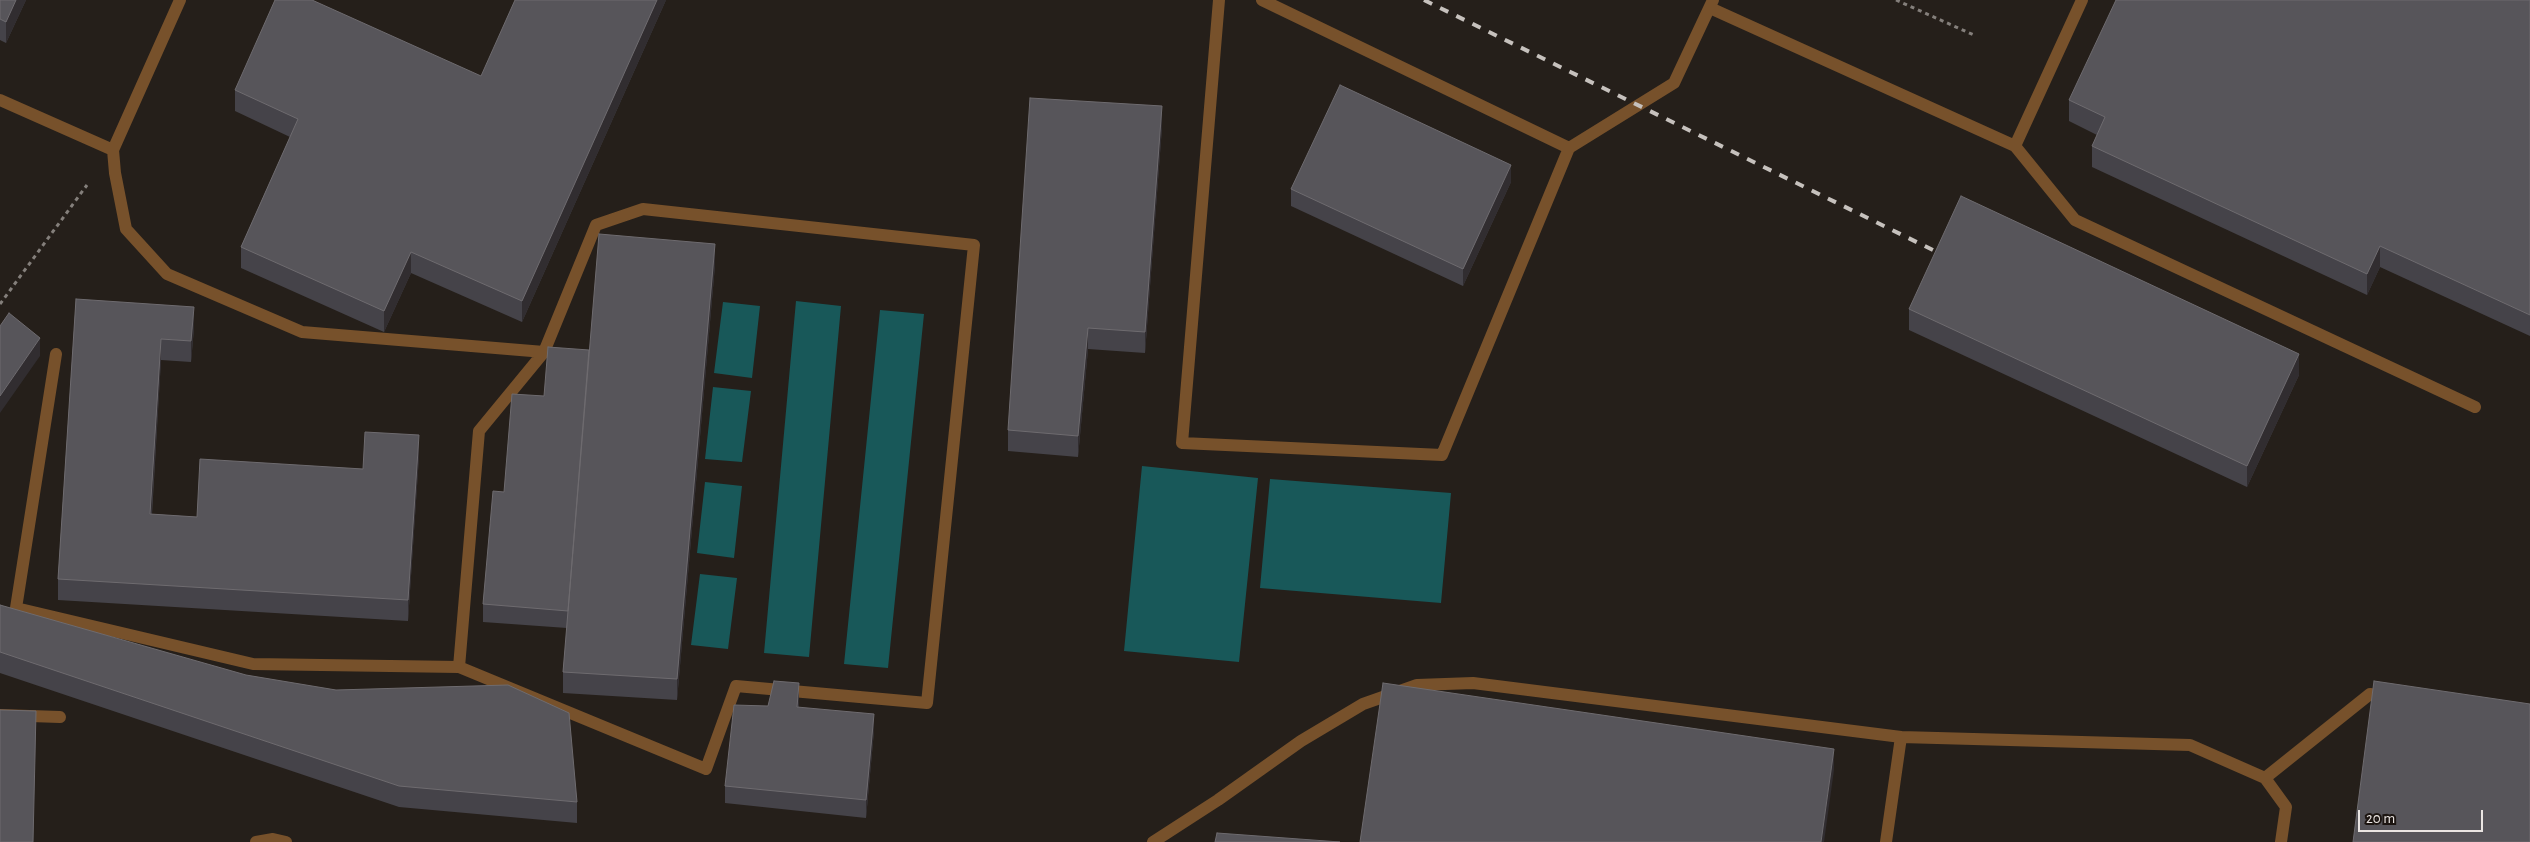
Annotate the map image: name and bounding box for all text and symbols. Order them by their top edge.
scale bar [2360,800,2485,832]
text: 20 m [2366,811,2395,826]

